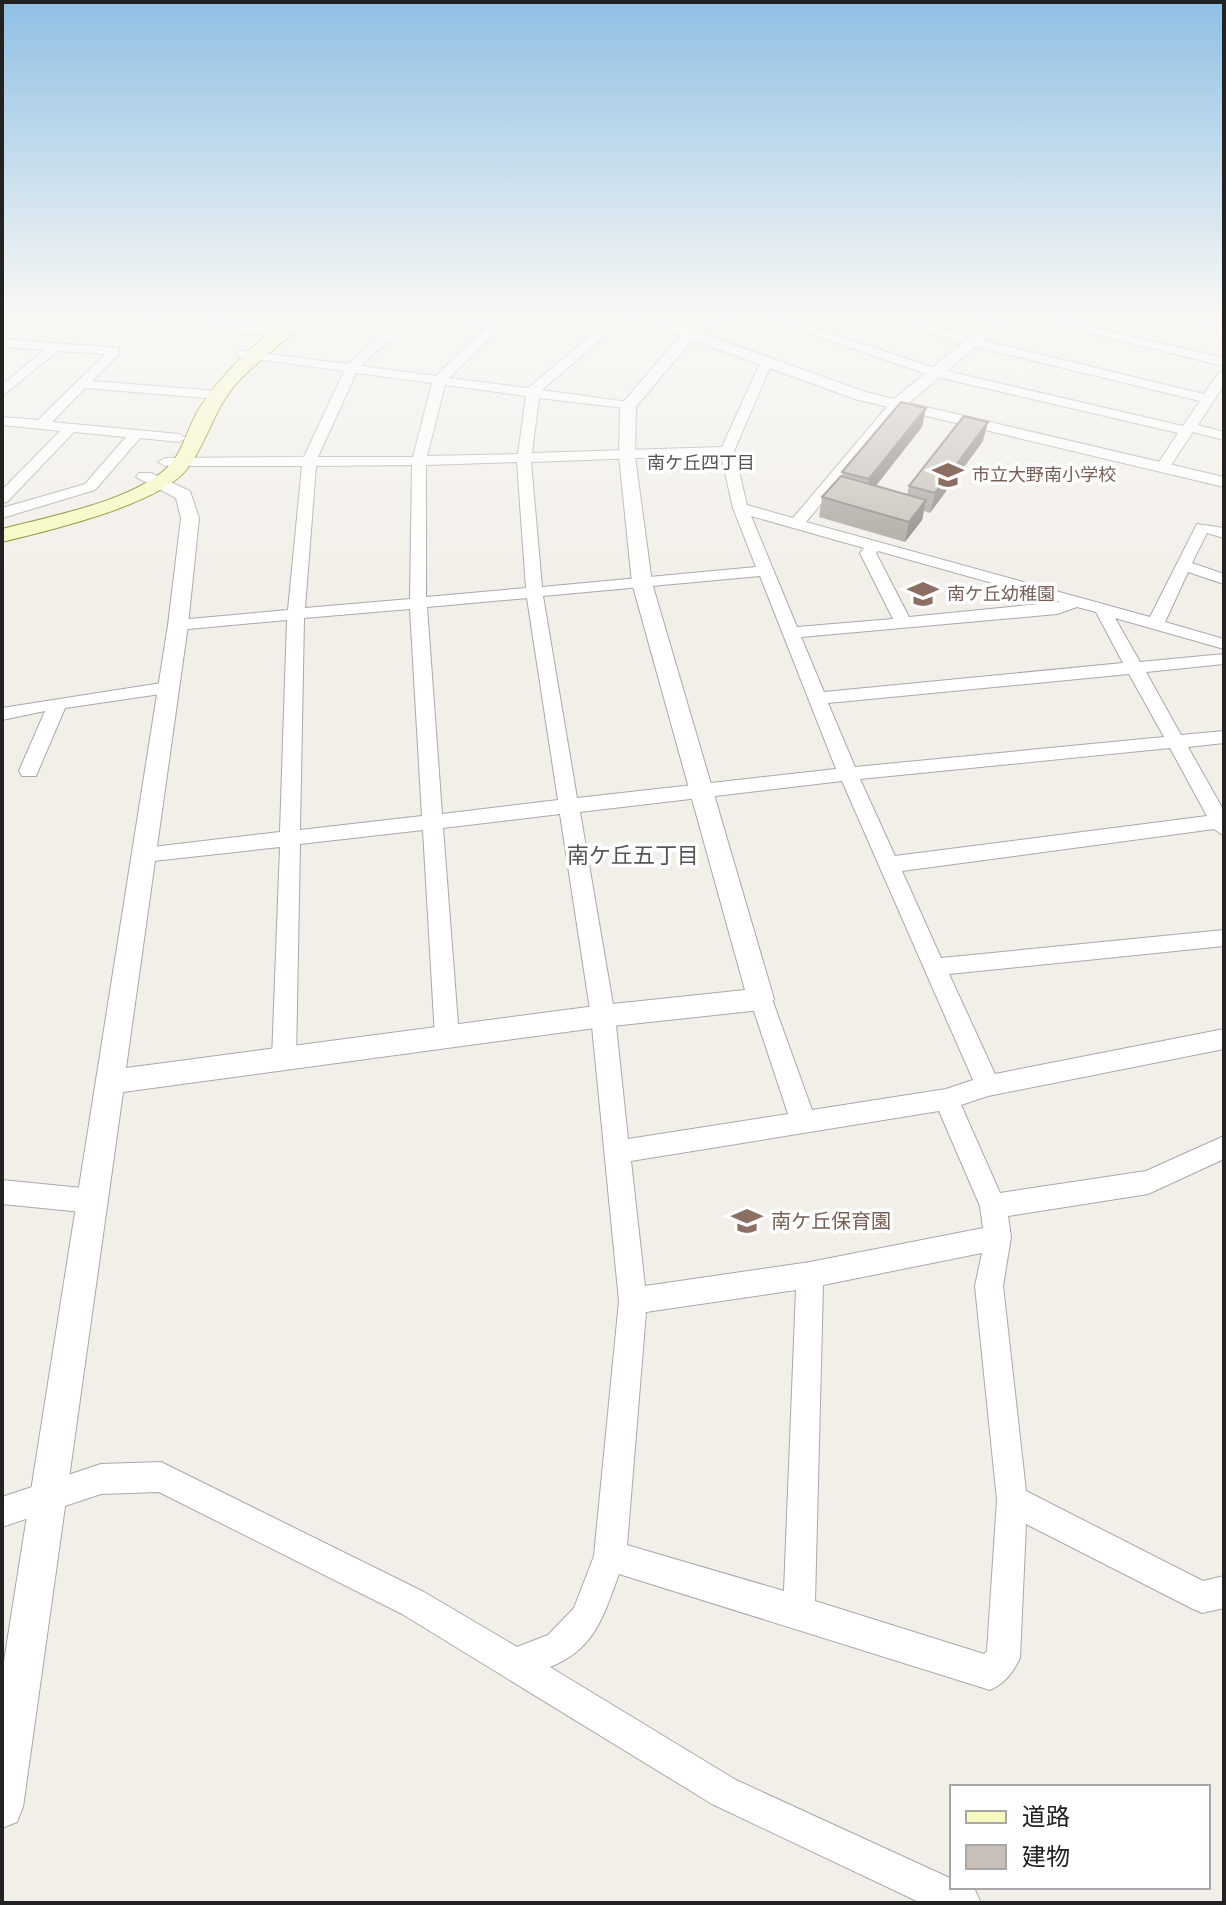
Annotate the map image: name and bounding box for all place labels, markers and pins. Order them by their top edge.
school or university icon: 市立大野南小学校 [931,458,965,492]
place label: 市立大野南小学校 [972,463,1116,485]
school or university icon: 南ケ丘幼稚園 [906,577,940,611]
place label: 南ケ丘幼稚園 [947,582,1055,604]
school or university icon: 南ケ丘保育園 [730,1204,764,1238]
place label: 南ケ丘保育園 [771,1208,891,1232]

